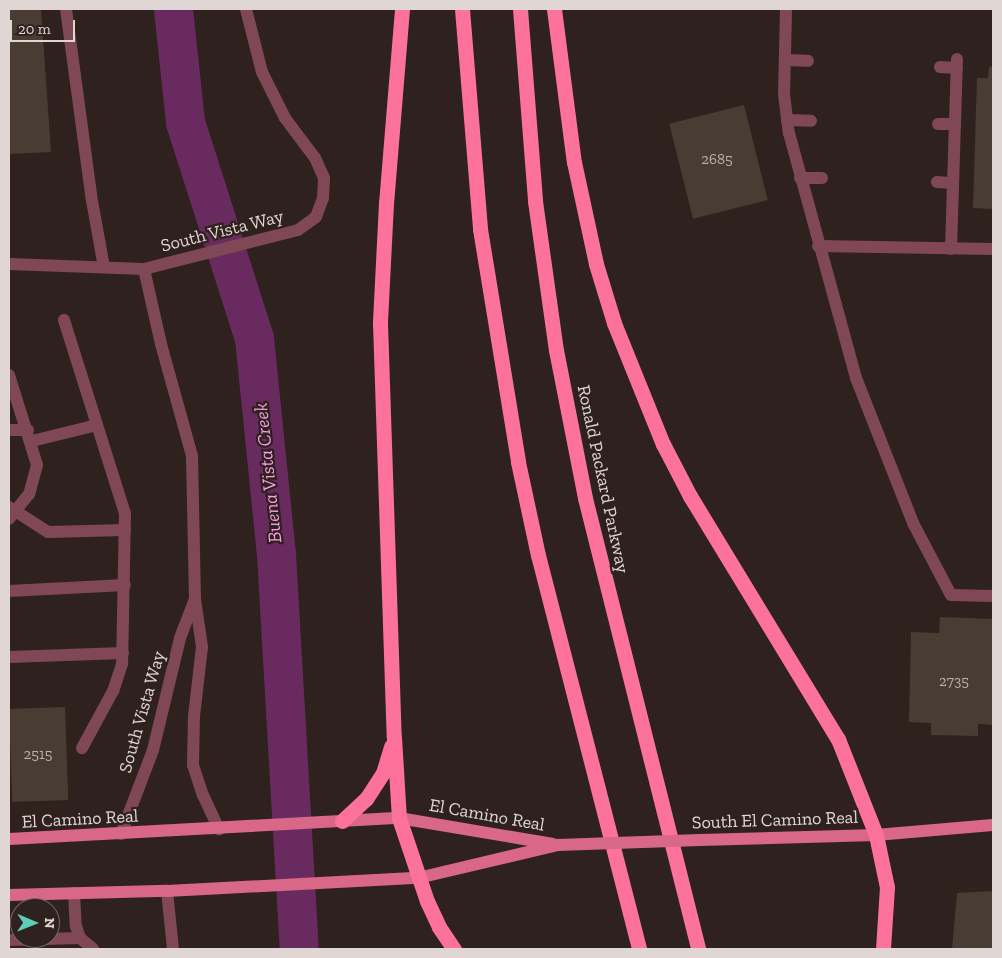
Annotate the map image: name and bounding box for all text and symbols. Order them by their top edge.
scale bar [12,10,78,42]
text: 20 m [18,20,51,38]
house number: 2685 [701,151,733,169]
street label: South Vista Way [158,205,286,257]
street label: Ronald Packard Parkway [573,383,633,575]
water label: Buena Vista Creek [249,402,287,544]
street label: South Vista Way [114,648,170,776]
house number: 2735 [939,673,969,691]
house number: 2515 [24,746,52,764]
street label: El Camino Real [428,794,546,836]
street label: El Camino Real [21,805,139,833]
street label: South El Camino Real [691,806,859,834]
north arrow [10,898,60,948]
text: N [41,918,58,929]

